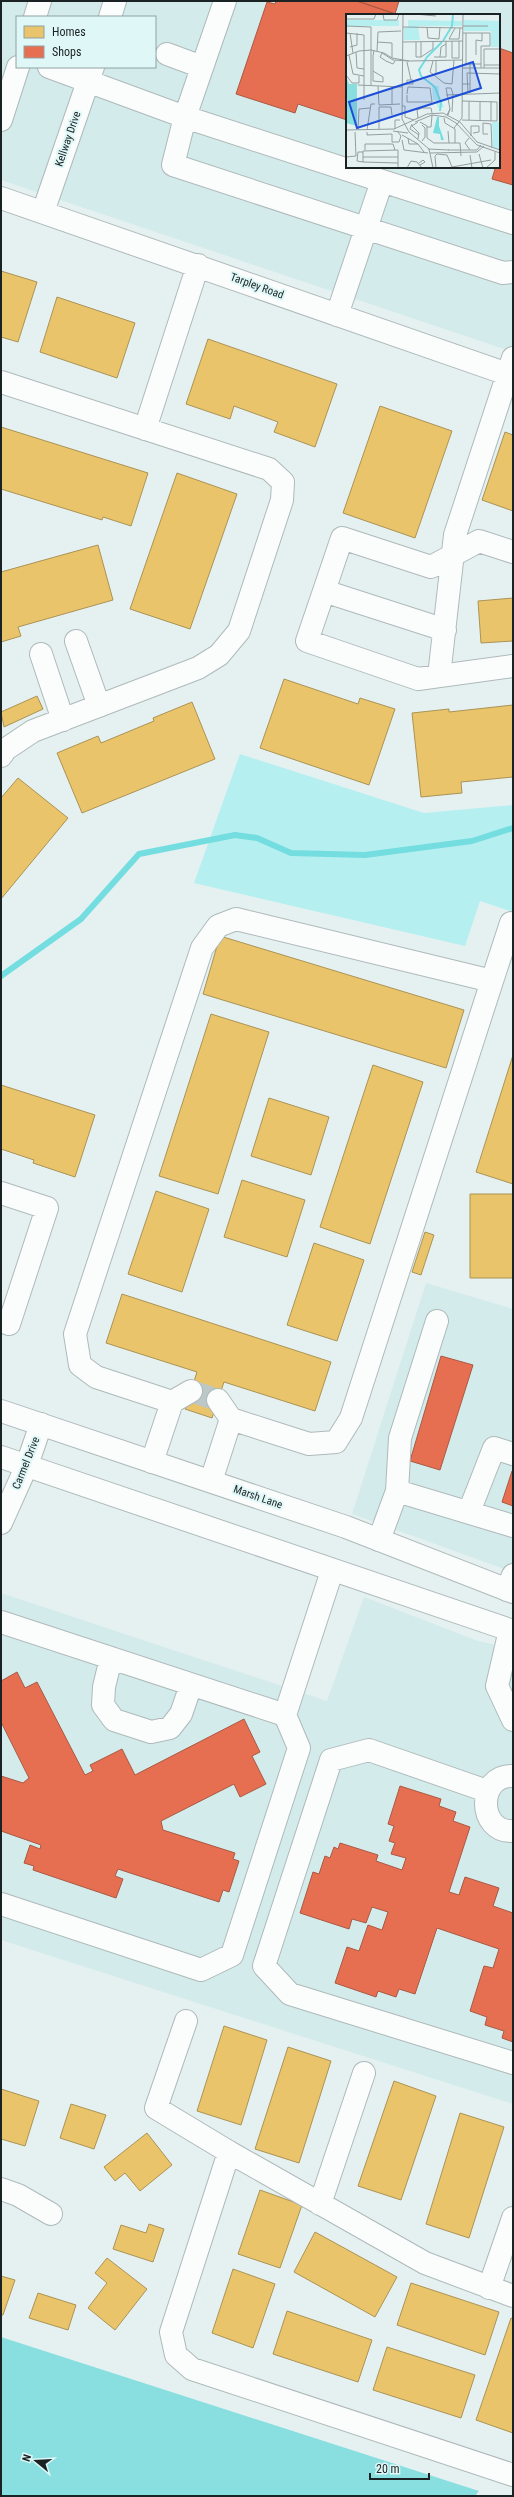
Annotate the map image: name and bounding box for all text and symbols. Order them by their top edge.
inset map [346,14,500,168]
legend [16,16,156,68]
text: Homes [52,25,86,39]
text: Shops [52,45,81,59]
street label: Kellway Drive [52,110,84,168]
street label: Tarpley Road [228,270,286,302]
street label: Carmel Drive [10,1435,42,1491]
street label: Marsh Lane [232,1483,284,1511]
north arrow [16,2441,56,2481]
text: N [20,2453,34,2463]
scale bar [370,2455,429,2481]
text: 20 m [376,2462,400,2476]

